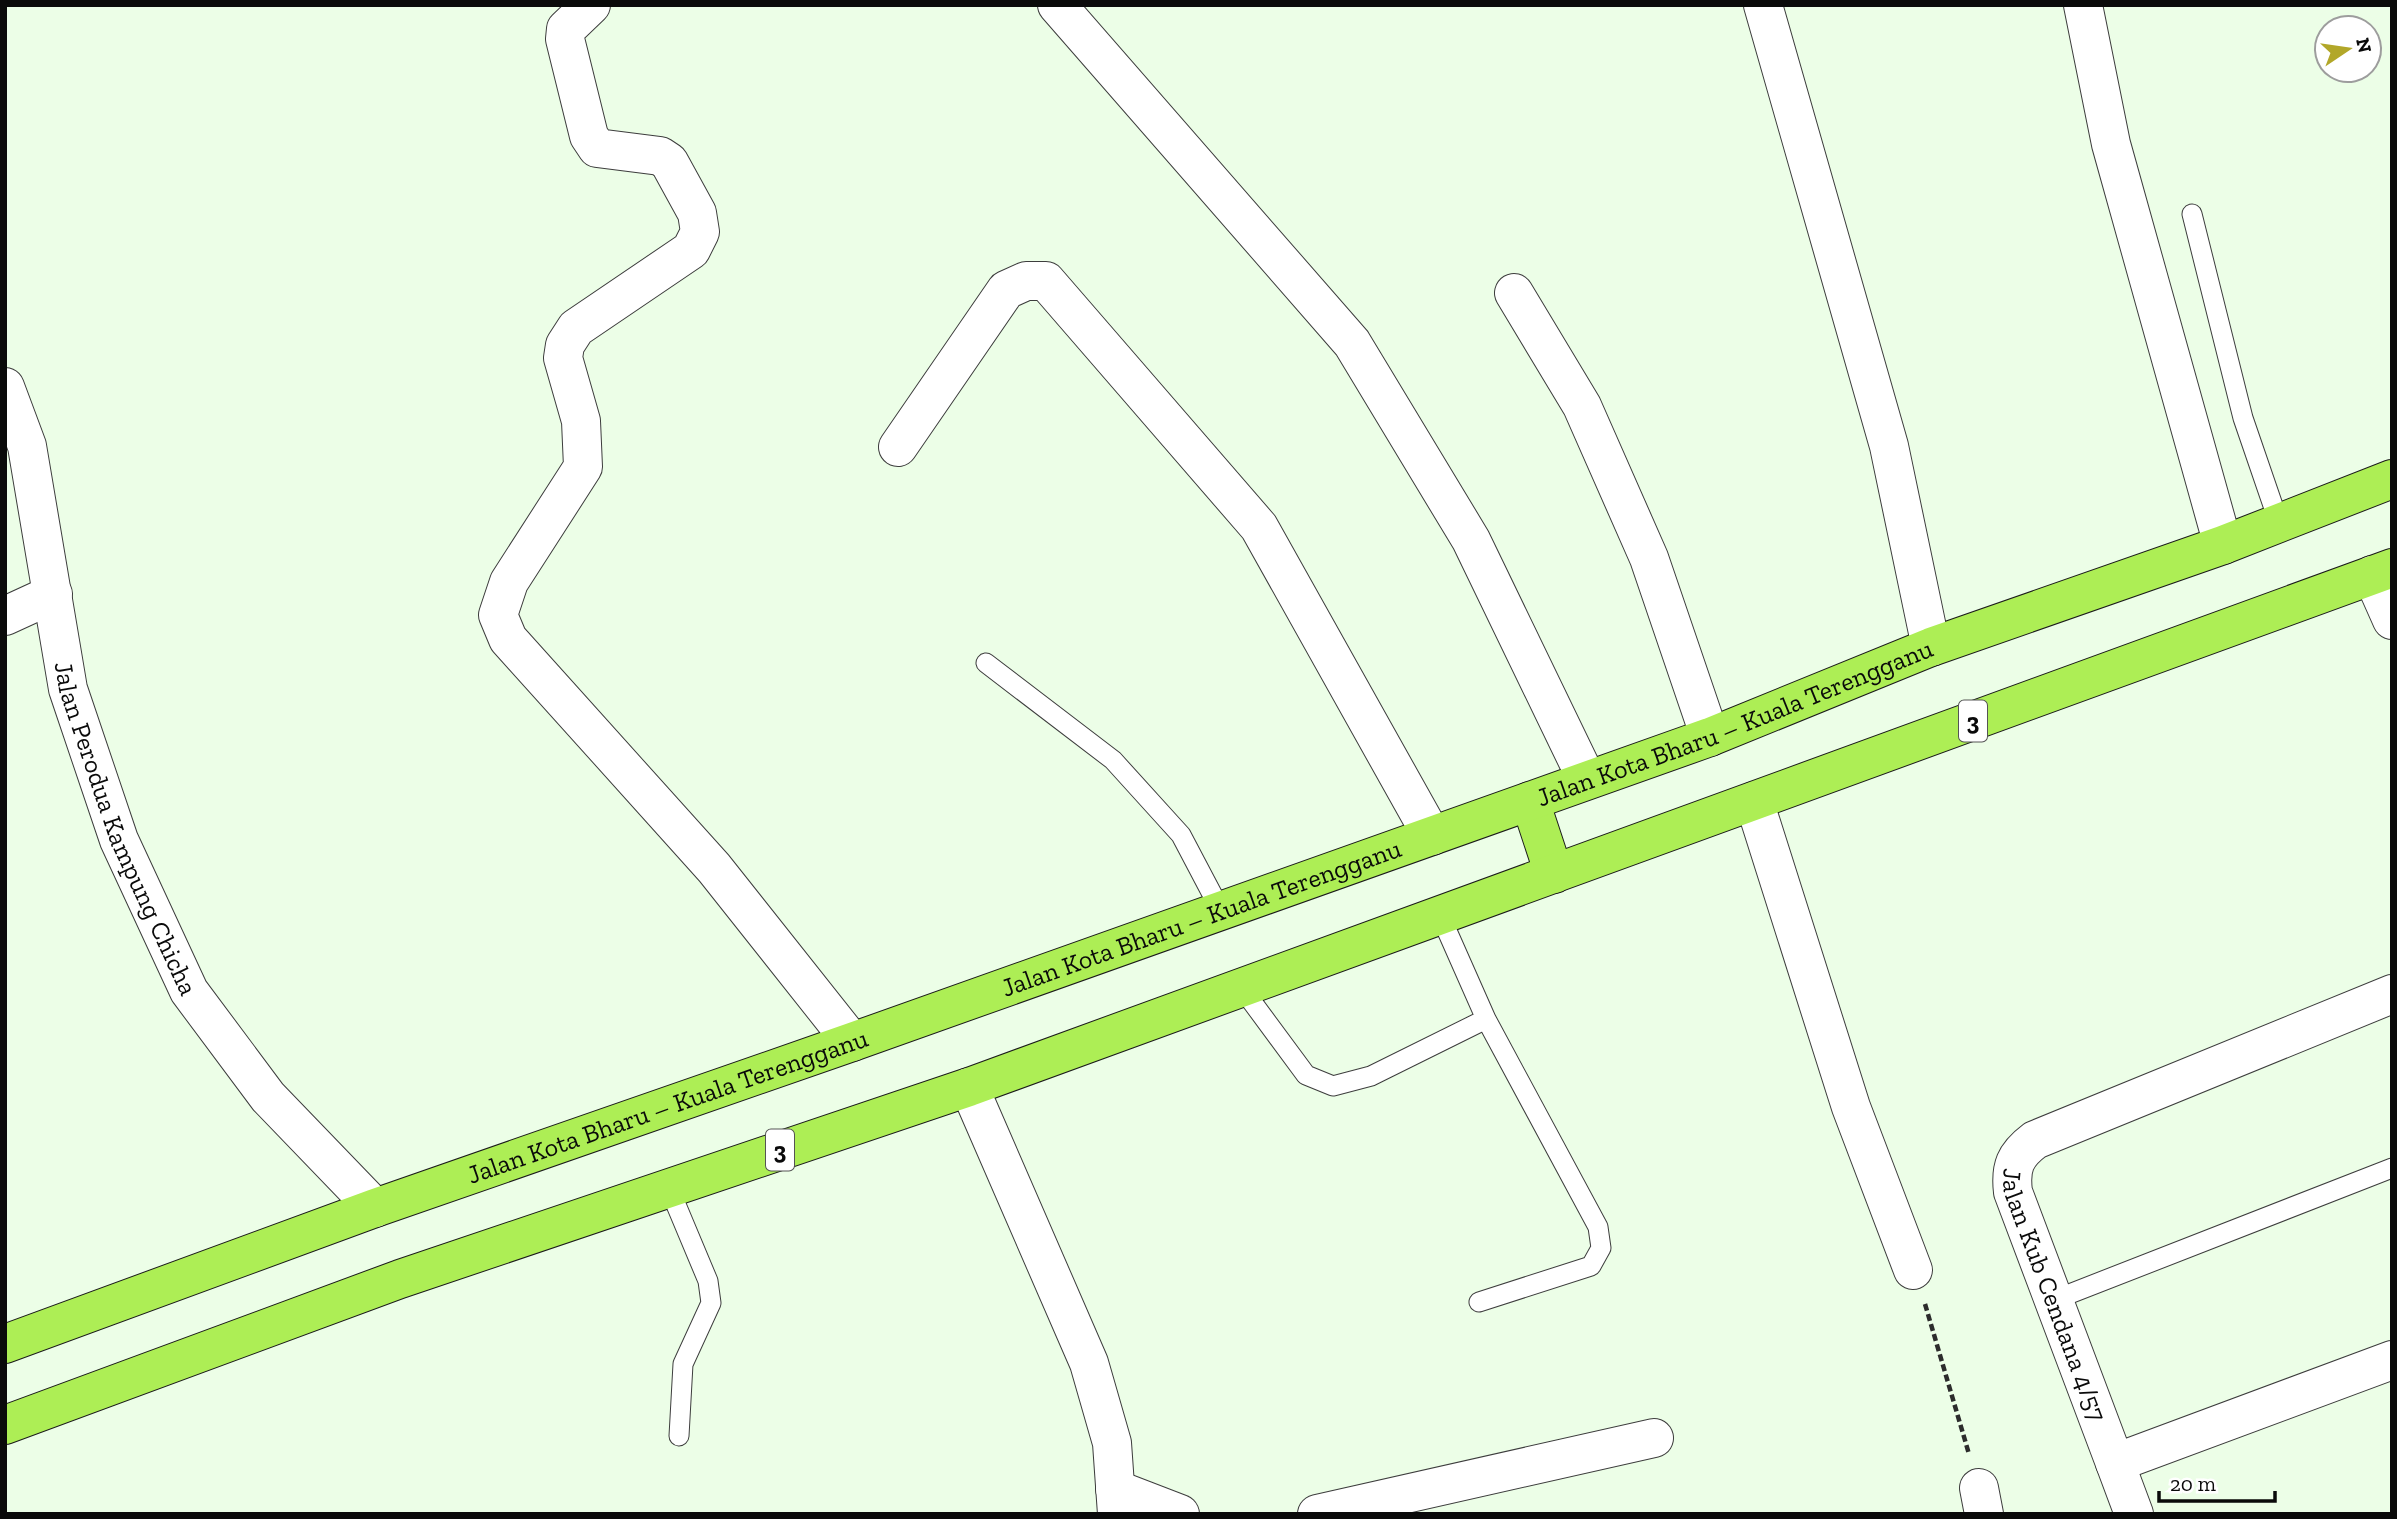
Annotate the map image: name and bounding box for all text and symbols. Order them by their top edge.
north arrow [2313,14,2383,84]
text: N [2351,36,2377,55]
street label: Jalan Kota Bharu – Kuala Terengganu [1532,632,1938,813]
street label: Jalan Perodua Kampung Chicha [48,659,205,1001]
road number: 3 [1959,700,1987,742]
street label: Jalan Kota Bharu – Kuala Terengganu [997,832,1406,1004]
street label: Jalan Kota Bharu – Kuala Terengganu [463,1022,872,1191]
road number: 3 [766,1130,794,1170]
street label: Jalan Kub Cendana 4/57 [1996,1167,2114,1426]
scale bar [2159,1460,2274,1504]
text: 20 m [2170,1471,2216,1496]

